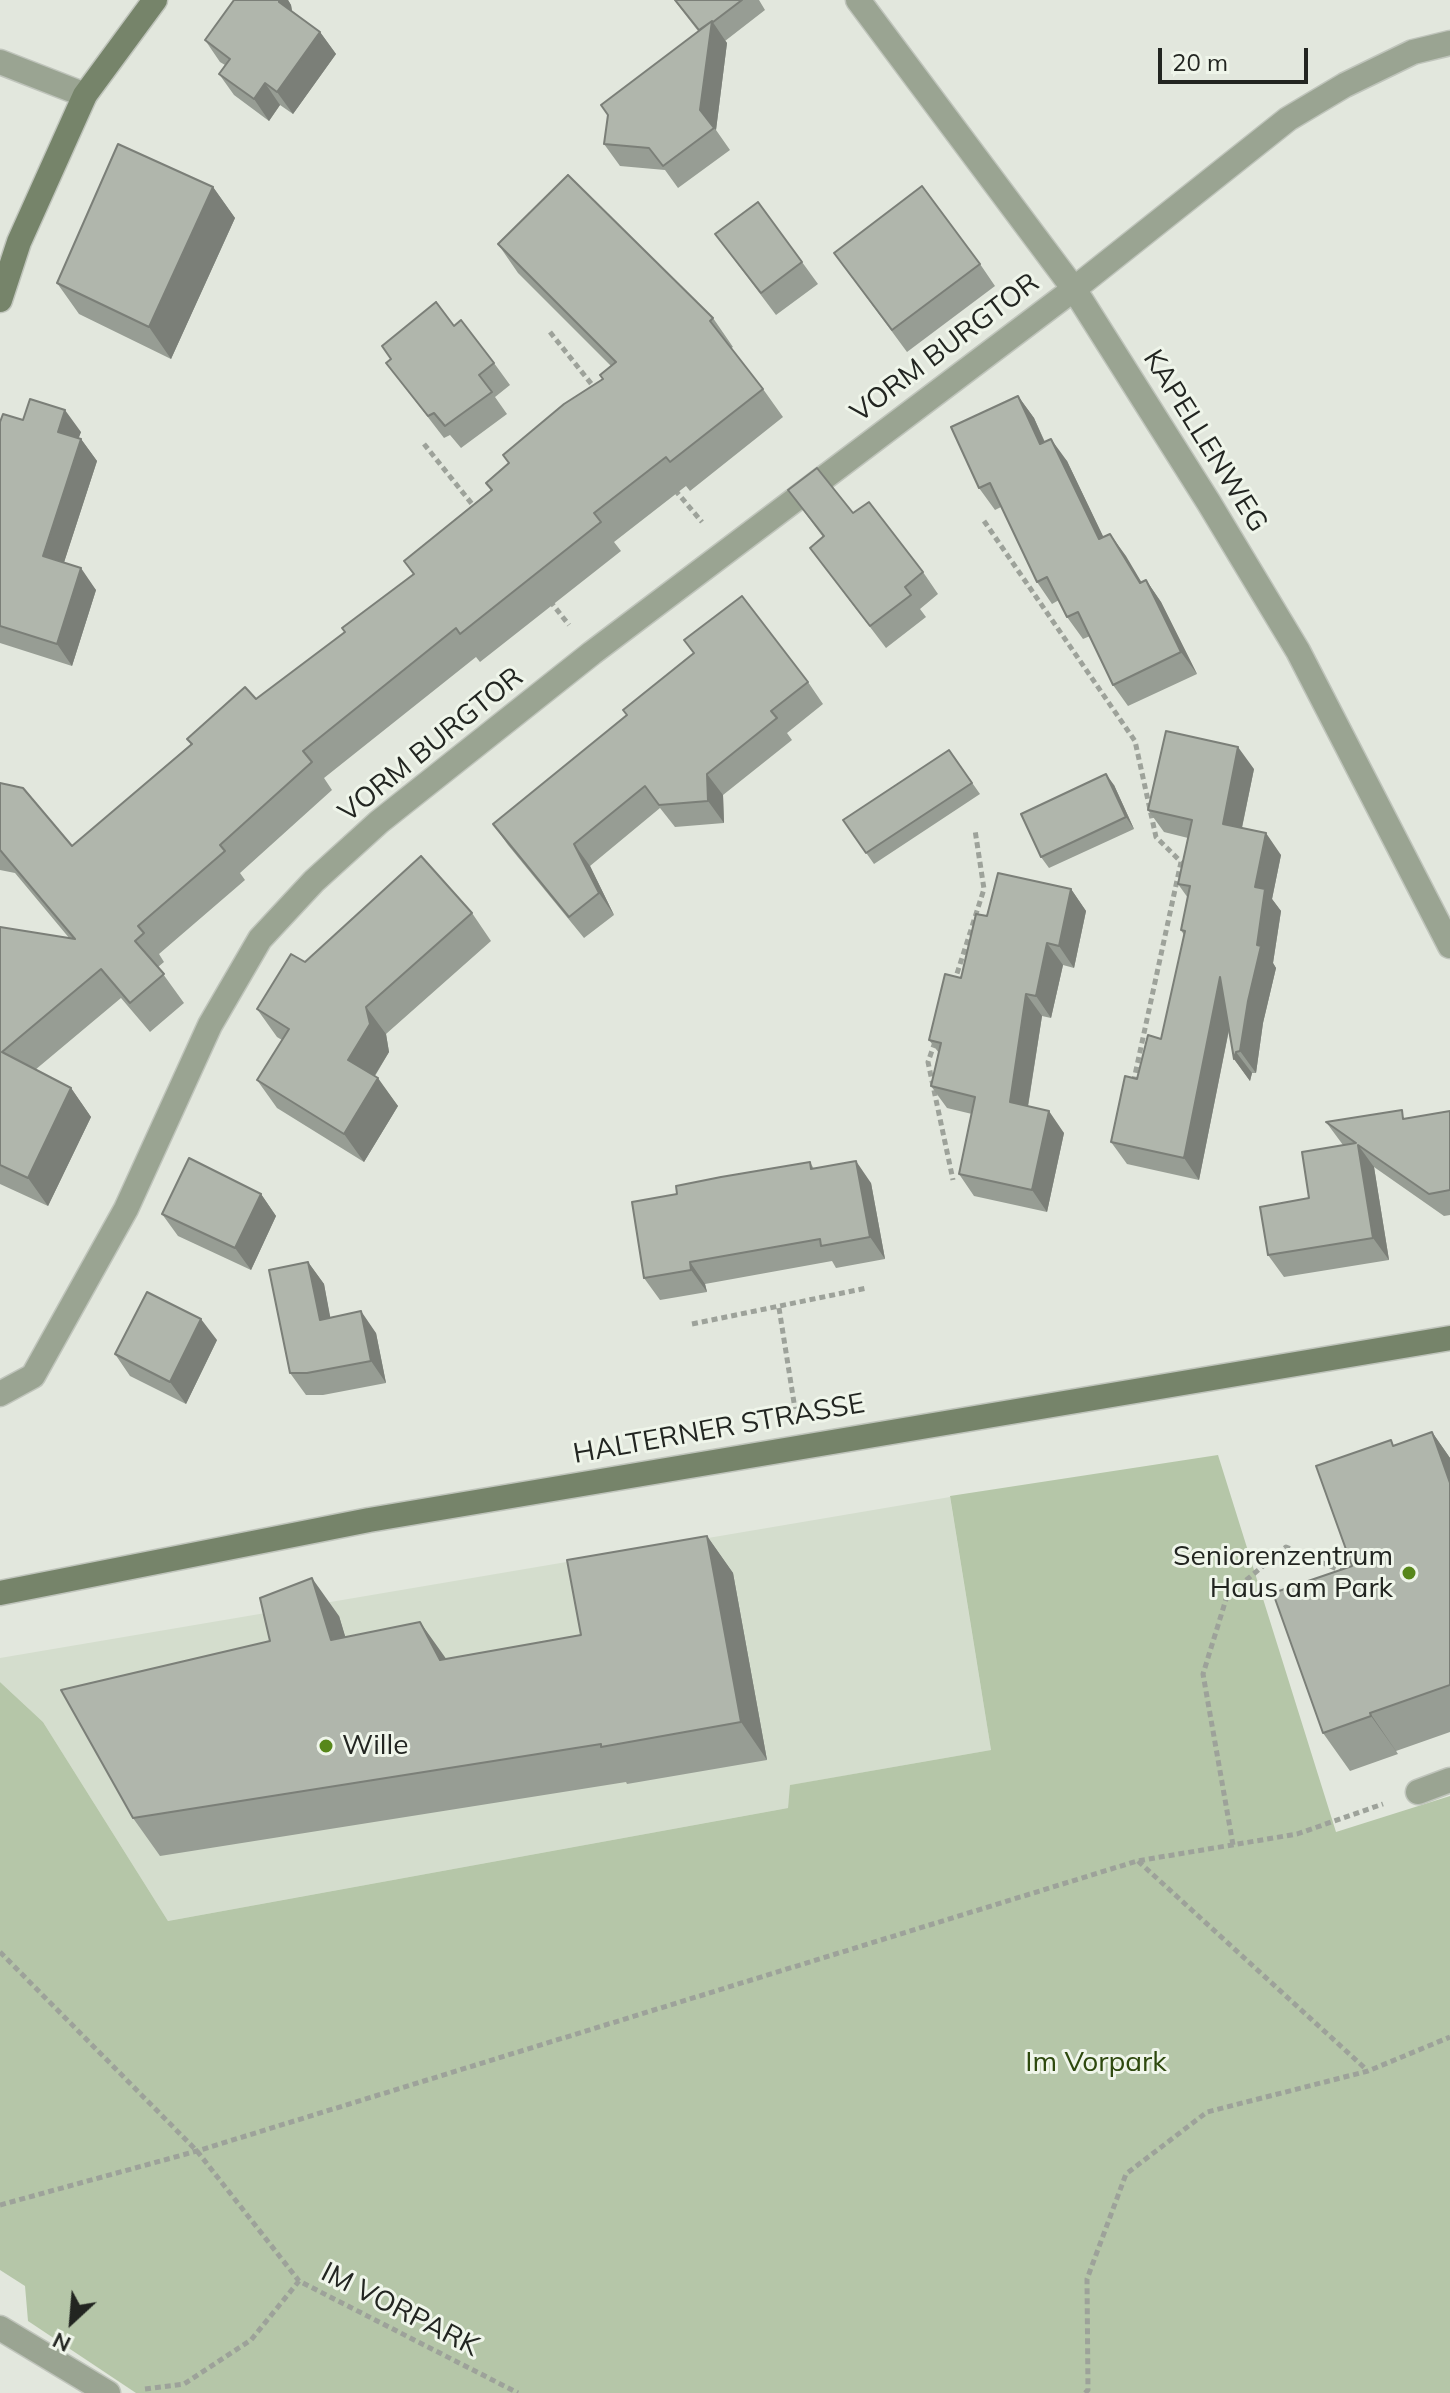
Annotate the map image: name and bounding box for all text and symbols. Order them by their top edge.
scale bar [1162,32,1312,82]
text: 20 m [1172,47,1228,77]
street label: VORM BURGTOR [844,266,1046,430]
street label: KAPELLENWEG [1136,344,1274,538]
street label: VORM BURGTOR [332,661,530,829]
street label: HALTERNER STRASSE [571,1387,867,1471]
place label: Seniorenzentrum Haus am Park [1173,1540,1393,1606]
marker: Seniorenzentrum Haus am Park [1400,1564,1418,1582]
place label: Wille [342,1729,408,1763]
marker: Wille [317,1737,335,1755]
park label: Im Vorpark [1025,2046,1167,2080]
street label: IM VORPARK [315,2256,485,2364]
north arrow [32,2281,112,2361]
text: N [48,2326,75,2359]

